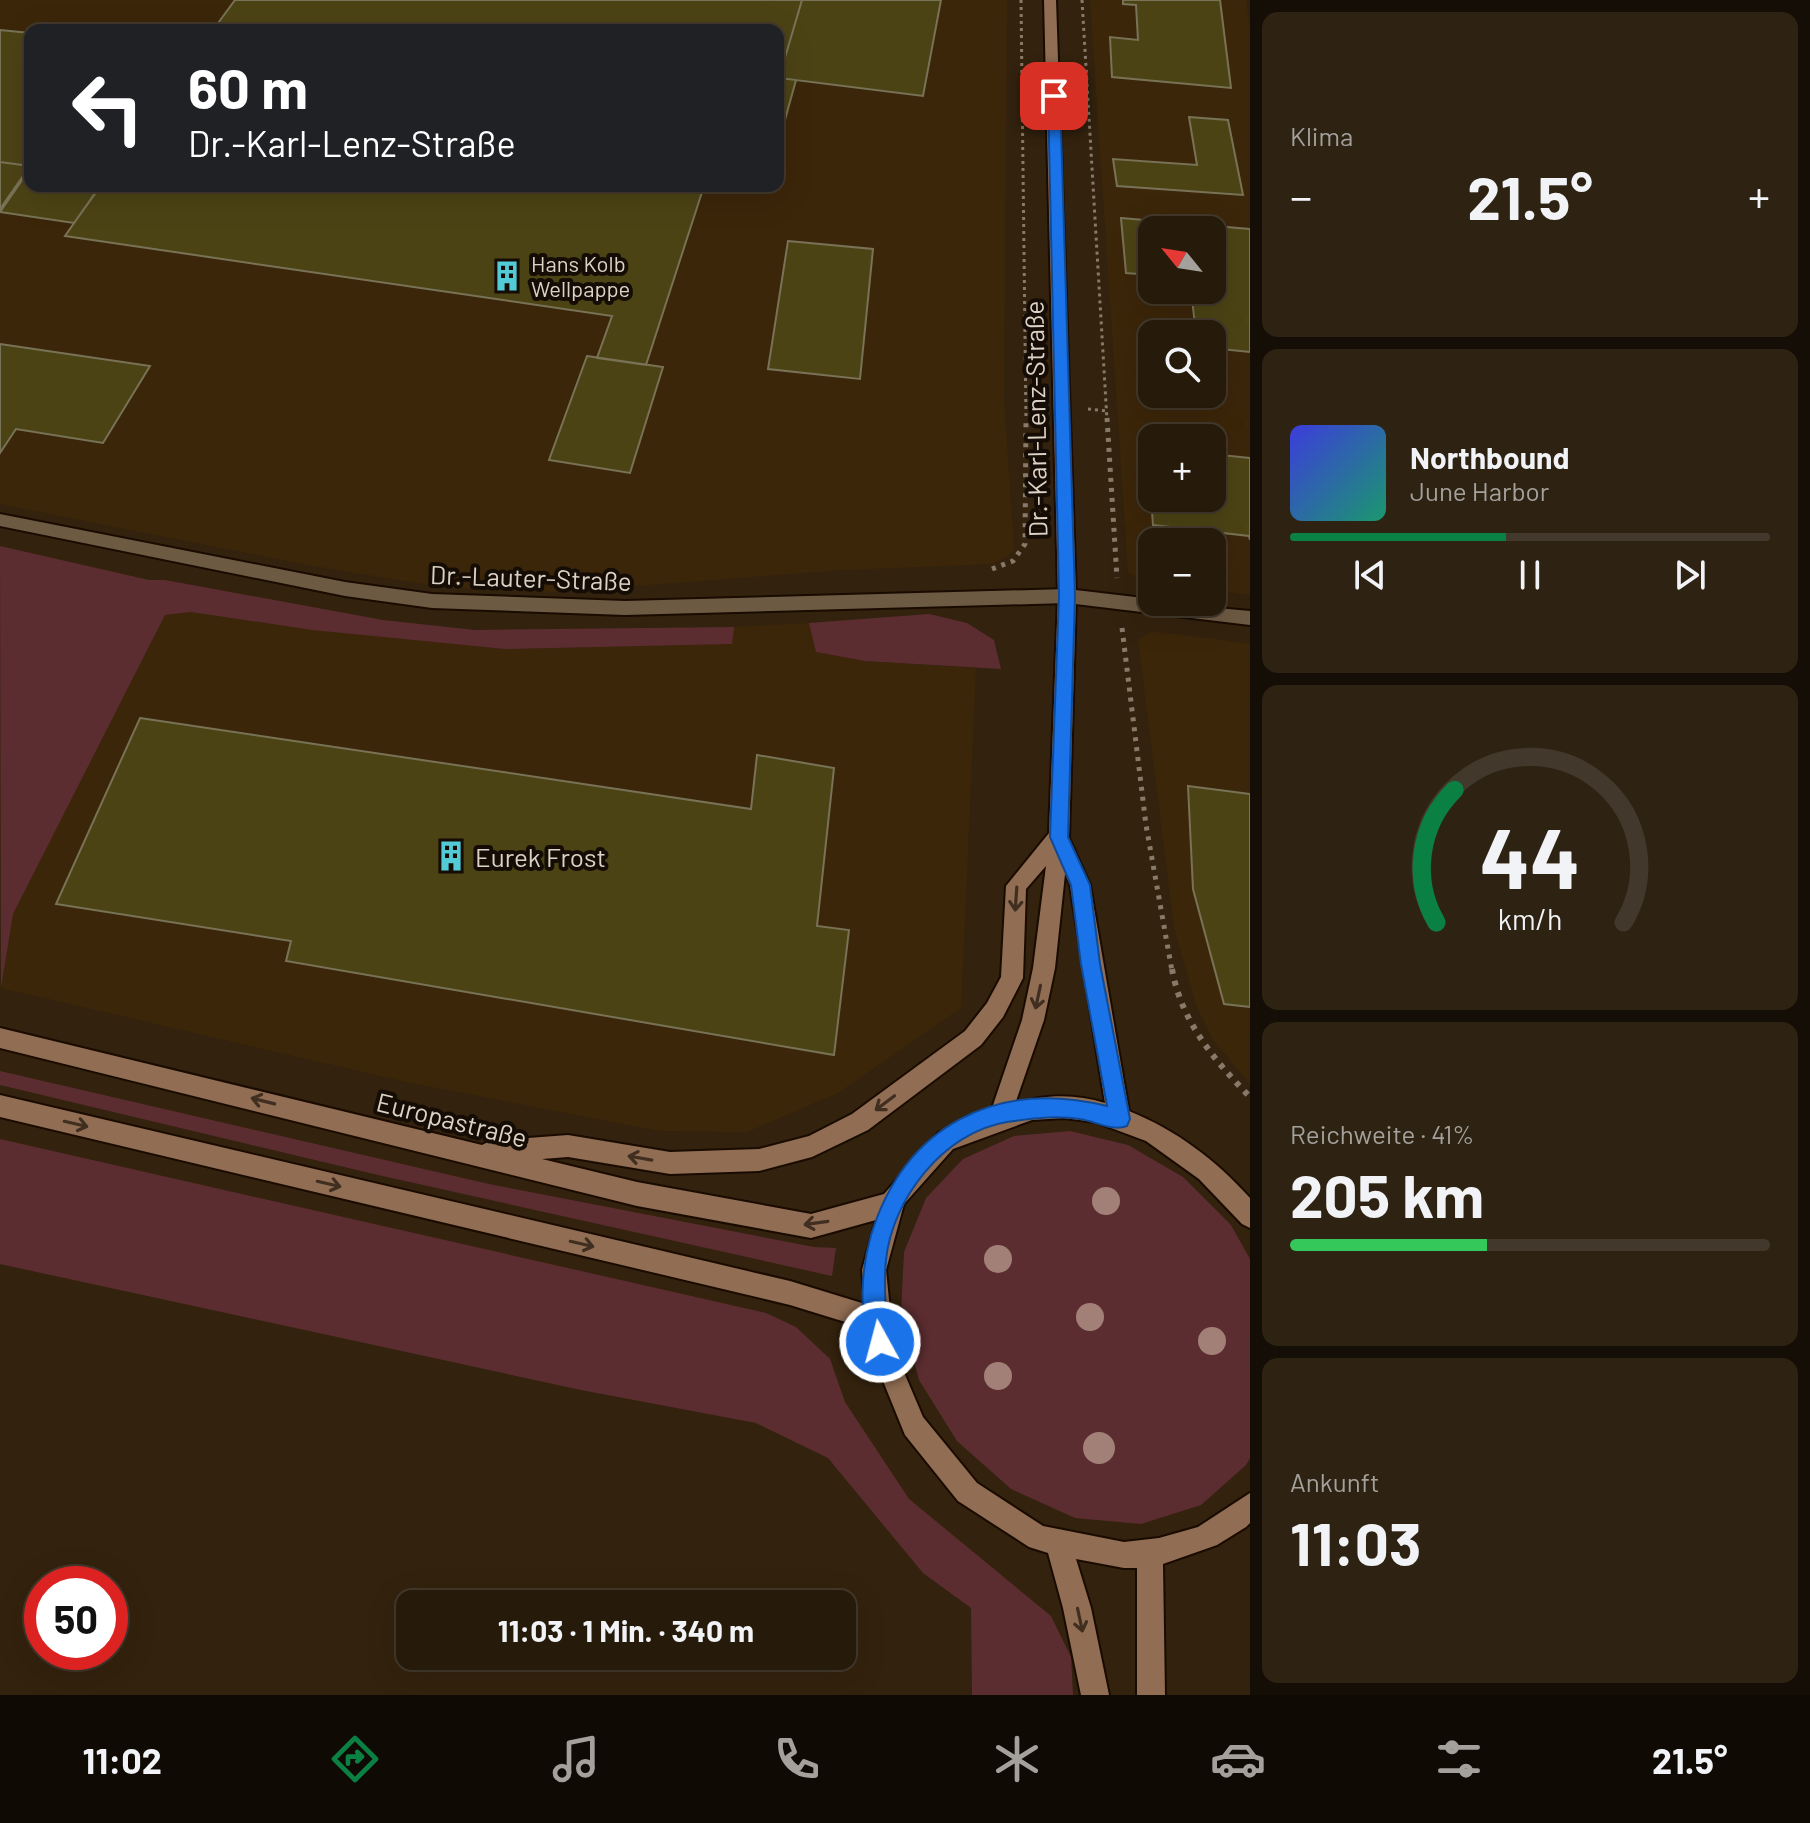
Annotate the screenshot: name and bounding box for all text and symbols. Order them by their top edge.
text: 60 m [188,53,308,120]
icon: left [56,56,160,160]
pin [1020,62,1088,130]
icon: arrive [1032,74,1076,118]
text: Klima [1290,120,1353,151]
text: Dr.-Karl-Lenz-Straße [188,121,516,164]
text: 21.5° [1467,160,1593,232]
text: − [1290,169,1312,222]
text: + [1748,169,1770,222]
north arrow [1138,216,1226,304]
map controls [1138,216,1226,616]
place label: Hans Kolb Wellpappe [531,250,630,301]
building icon: Hans Kolb Wellpappe [490,259,524,293]
street label: Dr.-Karl-Lenz-Straße [1017,300,1053,538]
button: search [1138,320,1226,408]
button: + [1138,424,1226,512]
text: Northbound [1410,439,1569,475]
text: June Harbor [1410,475,1549,506]
button: − [1138,528,1226,616]
icon: previous [1348,553,1392,597]
icon: pause [1508,553,1552,597]
icon: next [1668,553,1712,597]
street label: Dr.-Lauter-Straße [430,558,632,596]
text: 44 [1480,806,1580,906]
building icon: Eurek Frost [434,839,468,873]
place label: Eurek Frost [475,841,606,872]
one-way arrow [1008,886,1023,912]
text: km/h [1498,902,1562,937]
one-way arrow [1030,984,1045,1010]
street label: Europastraße [374,1085,530,1153]
one-way arrow [250,1092,276,1107]
one-way arrow [875,1094,896,1111]
one-way arrow [63,1117,88,1132]
text: Reichweite · 41% [1290,1118,1474,1149]
one-way arrow [627,1150,653,1165]
text: 205 km [1290,1158,1484,1230]
one-way arrow [315,1177,341,1192]
one-way arrow [804,1216,830,1231]
one-way arrow [568,1237,594,1252]
position arrow [838,1300,922,1384]
text: Ankunft [1290,1466,1379,1497]
text: 11:03 [1290,1506,1421,1578]
speed limit sign: 50 [24,1566,128,1670]
one-way arrow [1073,1606,1088,1632]
text: 11:03 · 1 Min. · 340 m [498,1612,754,1648]
icon: directions [327,1731,383,1787]
icon: music [548,1731,604,1787]
icon: phone [769,1731,825,1787]
icon: climate [989,1731,1045,1787]
icon: car [1210,1731,1266,1787]
icon: filters [1431,1731,1487,1787]
text: 11:02 [82,1738,162,1781]
text: 21.5° [1652,1738,1727,1781]

